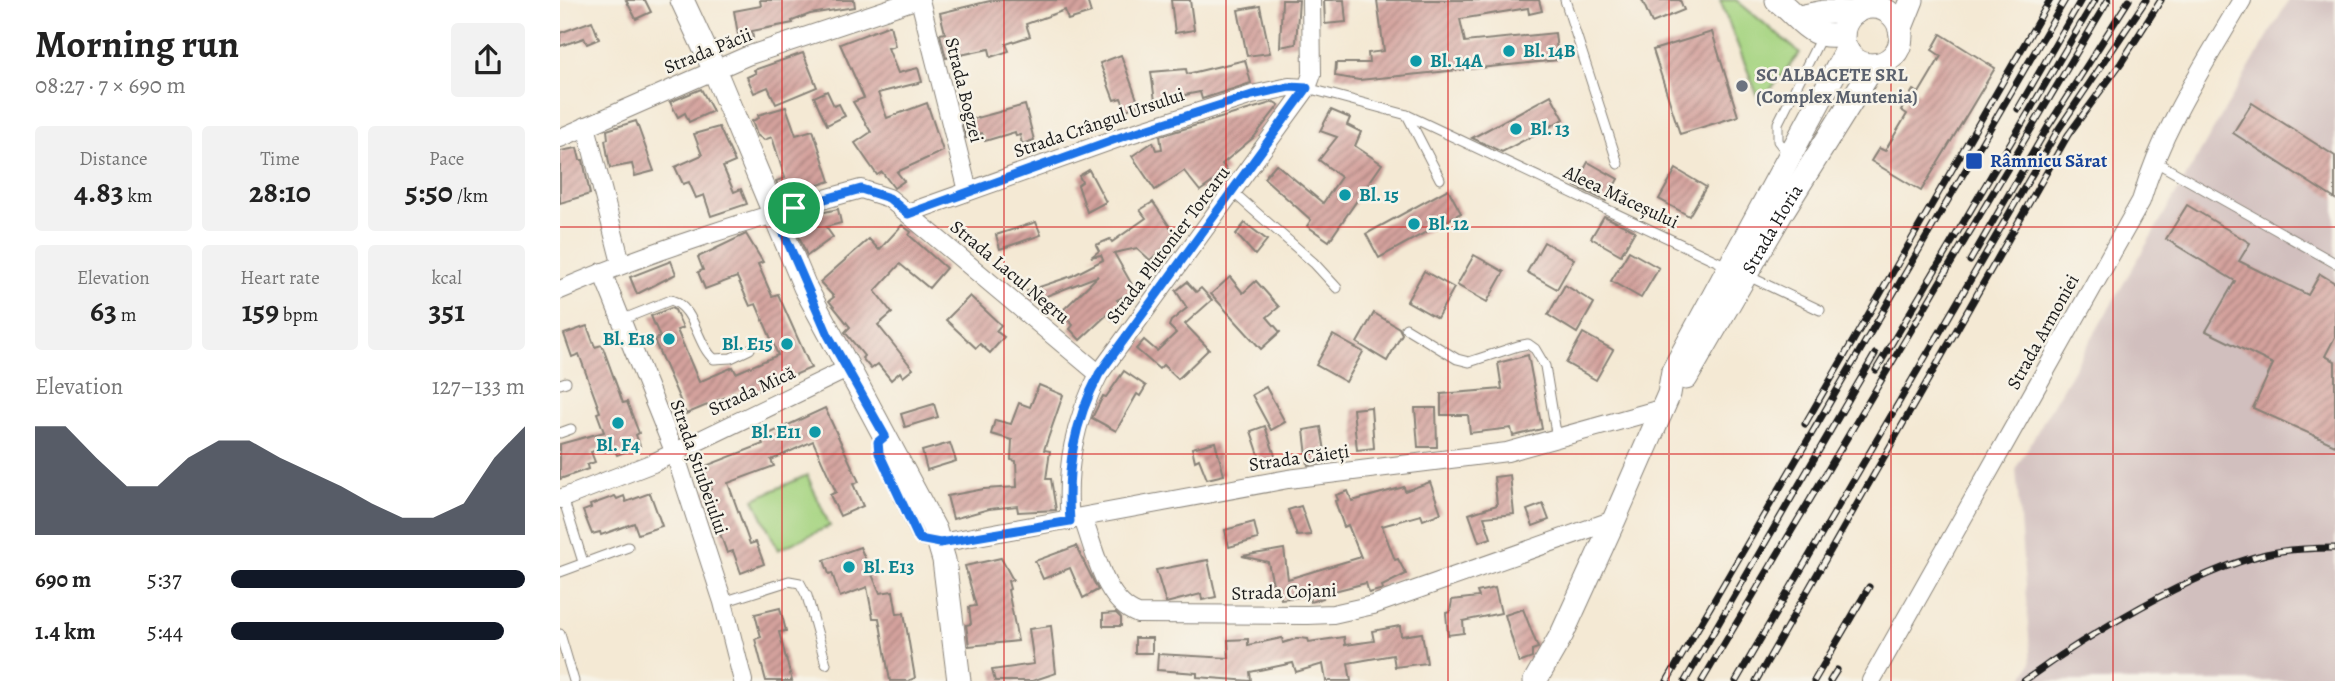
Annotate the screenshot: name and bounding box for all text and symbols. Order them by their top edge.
text: Morning run [35,18,239,70]
street label: Strada Păcii [660,22,756,80]
button: share [451,23,525,97]
street label: Strada Bogzei [938,35,990,145]
place label: Bl. 14B [1523,38,1576,64]
marker: Bl. 14B [1501,43,1517,59]
place label: Bl. 14A [1430,48,1484,74]
marker: Bl. 14A [1408,53,1424,69]
place label: SC ALBACETE SRL (Complex Muntenia) [1756,62,1918,110]
text: 08:27 · 7 × 690 m [35,70,186,101]
marker: SC ALBACETE SRL (Complex Muntenia) [1734,78,1750,94]
street label: Strada Crângul Ursului [1010,82,1188,164]
place label: Bl. 13 [1530,116,1570,142]
marker: Bl. 13 [1508,121,1524,137]
text: Distance [79,146,147,172]
text: Time [260,146,300,172]
text: Pace [429,146,464,172]
place label: Râmnicu Sărat [1990,148,2108,174]
marker: Râmnicu Sărat [1964,151,1984,171]
street label: Aleea Măceșului [1558,159,1683,235]
street label: Strada Plutonier Torcaru [1100,160,1236,329]
text: 4.83 [74,172,124,212]
text: 28:10 [249,172,311,212]
text: 5:50 [405,172,453,212]
pin [764,178,824,238]
street label: Strada Horia [1736,179,1809,279]
place label: Bl. 15 [1359,182,1399,208]
text: km [124,183,153,209]
text: /km [453,183,488,209]
marker: Bl. 15 [1337,187,1353,203]
icon: arrive [775,189,813,227]
place label: Bl. 12 [1428,211,1469,237]
street label: Strada Lacul Negru [945,214,1076,330]
marker: Bl. 12 [1406,216,1422,232]
text: Elevation [77,265,150,291]
text: Heart rate [240,265,320,291]
text: kcal [431,265,462,291]
street label: Strada Armoniei [2001,270,2085,394]
text: 63 [90,291,117,331]
text: 159 [242,291,279,331]
text: 351 [428,291,465,331]
text: m [117,302,137,328]
text: bpm [279,302,318,328]
place label: Bl. E18 [603,326,655,352]
marker: Bl. E18 [661,331,677,347]
place label: Bl. E15 [722,331,773,357]
marker: Bl. E15 [779,336,795,352]
street label: Strada Mică [704,359,800,422]
text: Elevation [35,371,123,402]
text: 127–133 m [432,371,525,402]
street label: Strada Știubeiului [664,396,734,538]
marker: Bl. F4 [610,415,626,431]
place label: Bl. E11 [751,419,801,445]
marker: Bl. E11 [807,424,823,440]
place label: Bl. F4 [596,432,640,458]
street label: Strada Căieți [1247,438,1351,478]
place label: Bl. E13 [863,554,914,580]
marker: Bl. E13 [841,559,857,575]
text: 690 m [35,564,91,595]
text: 5:37 [147,564,182,595]
street label: Strada Cojani [1231,577,1337,607]
text: 1.4 km [35,616,96,647]
text: 5:44 [147,616,183,647]

